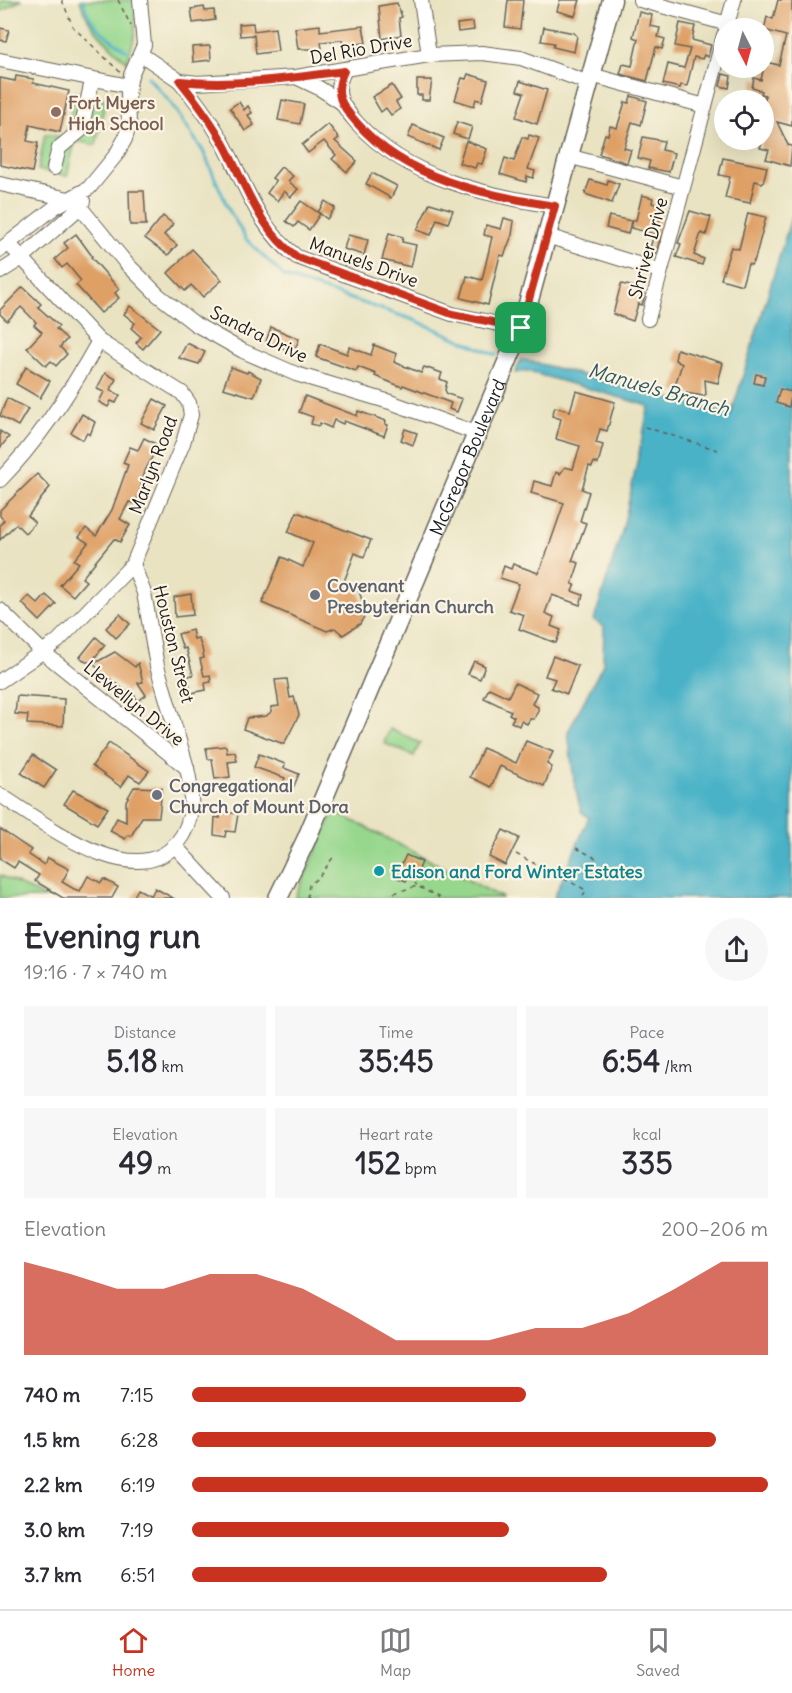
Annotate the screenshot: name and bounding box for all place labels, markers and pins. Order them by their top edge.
place label: Fort Myers High School [68,91,164,135]
marker: Fort Myers High School [49,105,63,119]
pin [495,302,546,353]
place label: Covenant Presbyterian Church [327,574,495,618]
marker: Covenant Presbyterian Church [308,588,322,602]
place label: Congregational Church of Mount Dora [169,774,349,818]
marker: Congregational Church of Mount Dora [150,788,164,802]
place label: Edison and Ford Winter Estates [391,860,643,883]
marker: Edison and Ford Winter Estates [372,864,386,878]

